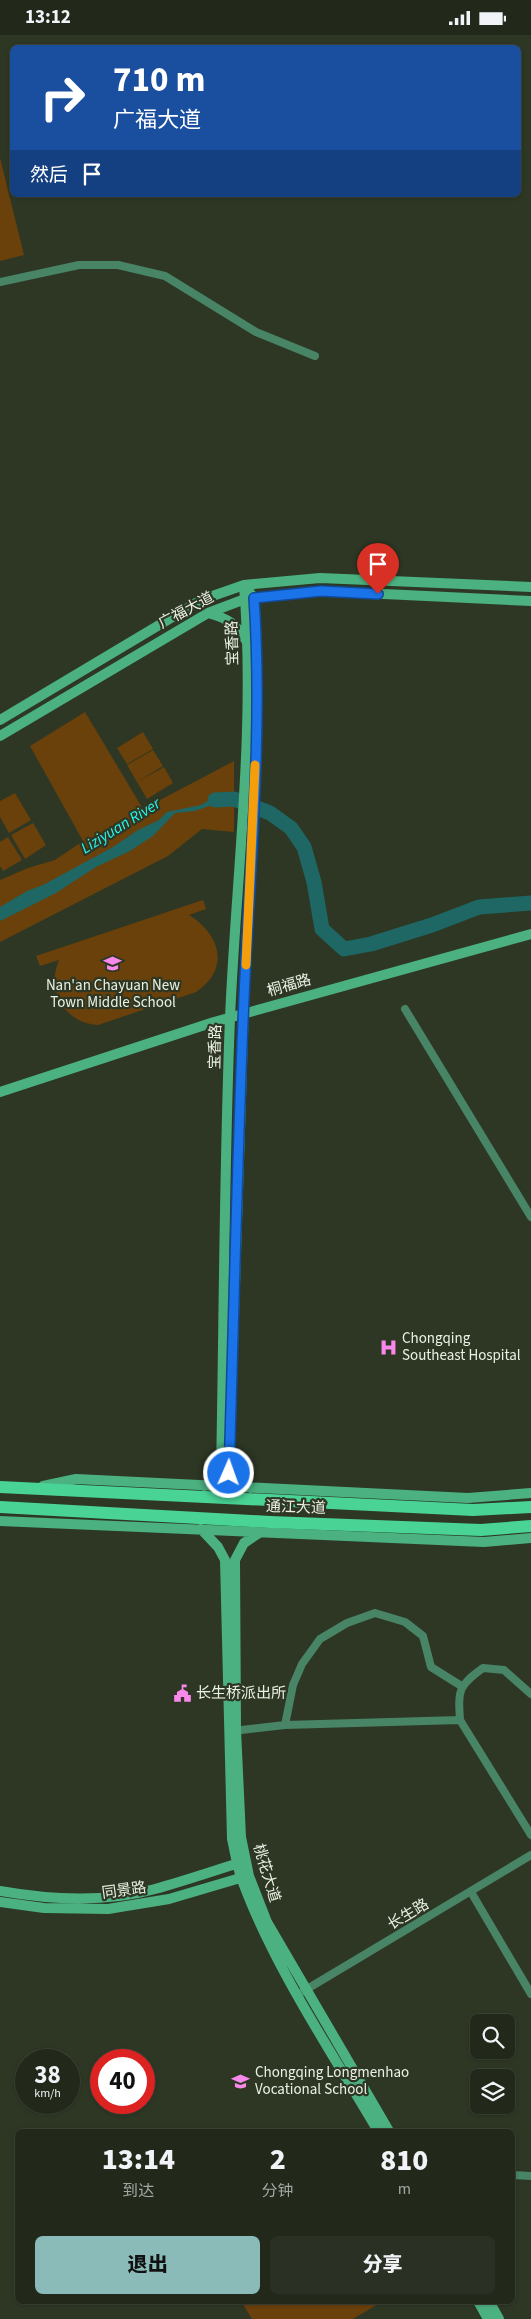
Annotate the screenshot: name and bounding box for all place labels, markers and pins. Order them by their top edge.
pin [357,543,399,594]
school or university icon: Nan'an Chayuan New Town Middle School [103,954,123,974]
place label: Nan'an Chayuan New Town Middle School [46,975,180,1013]
place label: Chongqing Southeast Hospital [402,1328,521,1366]
hospital icon: Chongqing Southeast Hospital [378,1337,398,1357]
public building icon: 长生桥派出所 [172,1683,192,1703]
place label: 长生桥派出所 [196,1683,286,1704]
place label: Chongqing Longmenhao Vocational School [255,2062,409,2100]
school or university icon: Chongqing Longmenhao Vocational School [231,2071,251,2091]

